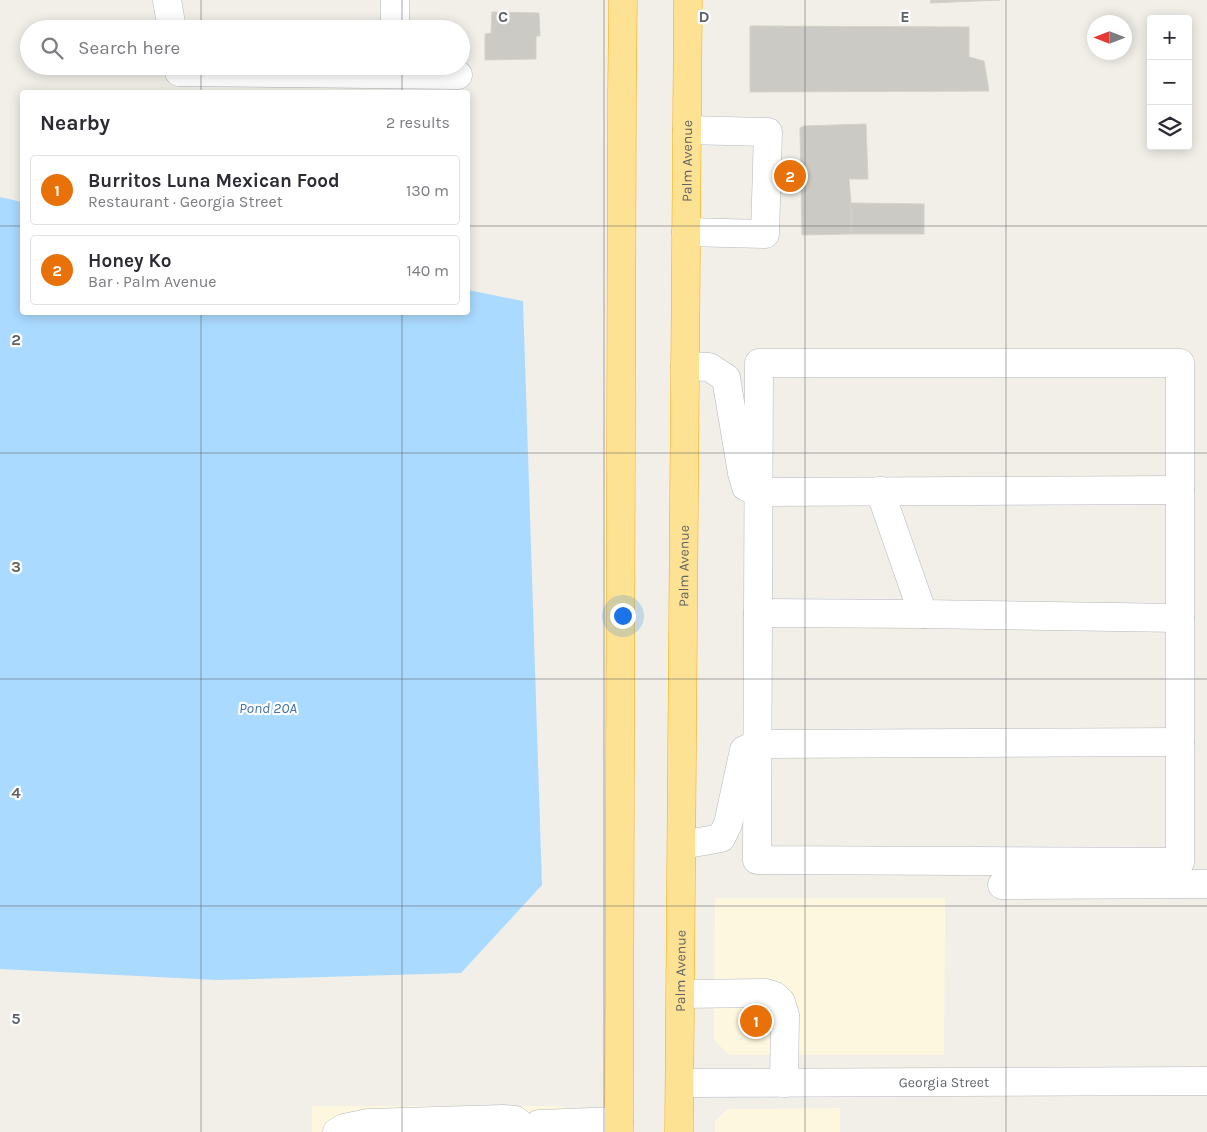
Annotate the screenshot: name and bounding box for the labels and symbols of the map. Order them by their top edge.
text: C [498,7,508,26]
text: D [699,7,710,26]
text: E [900,7,910,26]
north arrow [1087,15,1132,60]
street label: Palm Avenue [678,120,696,202]
pin: 2 [774,157,806,195]
text: 2 [11,330,21,349]
street label: Palm Avenue [675,525,692,607]
text: 3 [11,557,21,576]
your location [610,603,636,629]
water label: Pond 20A [239,699,297,717]
text: 4 [11,783,21,802]
street label: Palm Avenue [671,930,689,1012]
pin: 1 [740,1002,772,1040]
text: 5 [11,1009,21,1028]
street label: Georgia Street [899,1073,989,1091]

